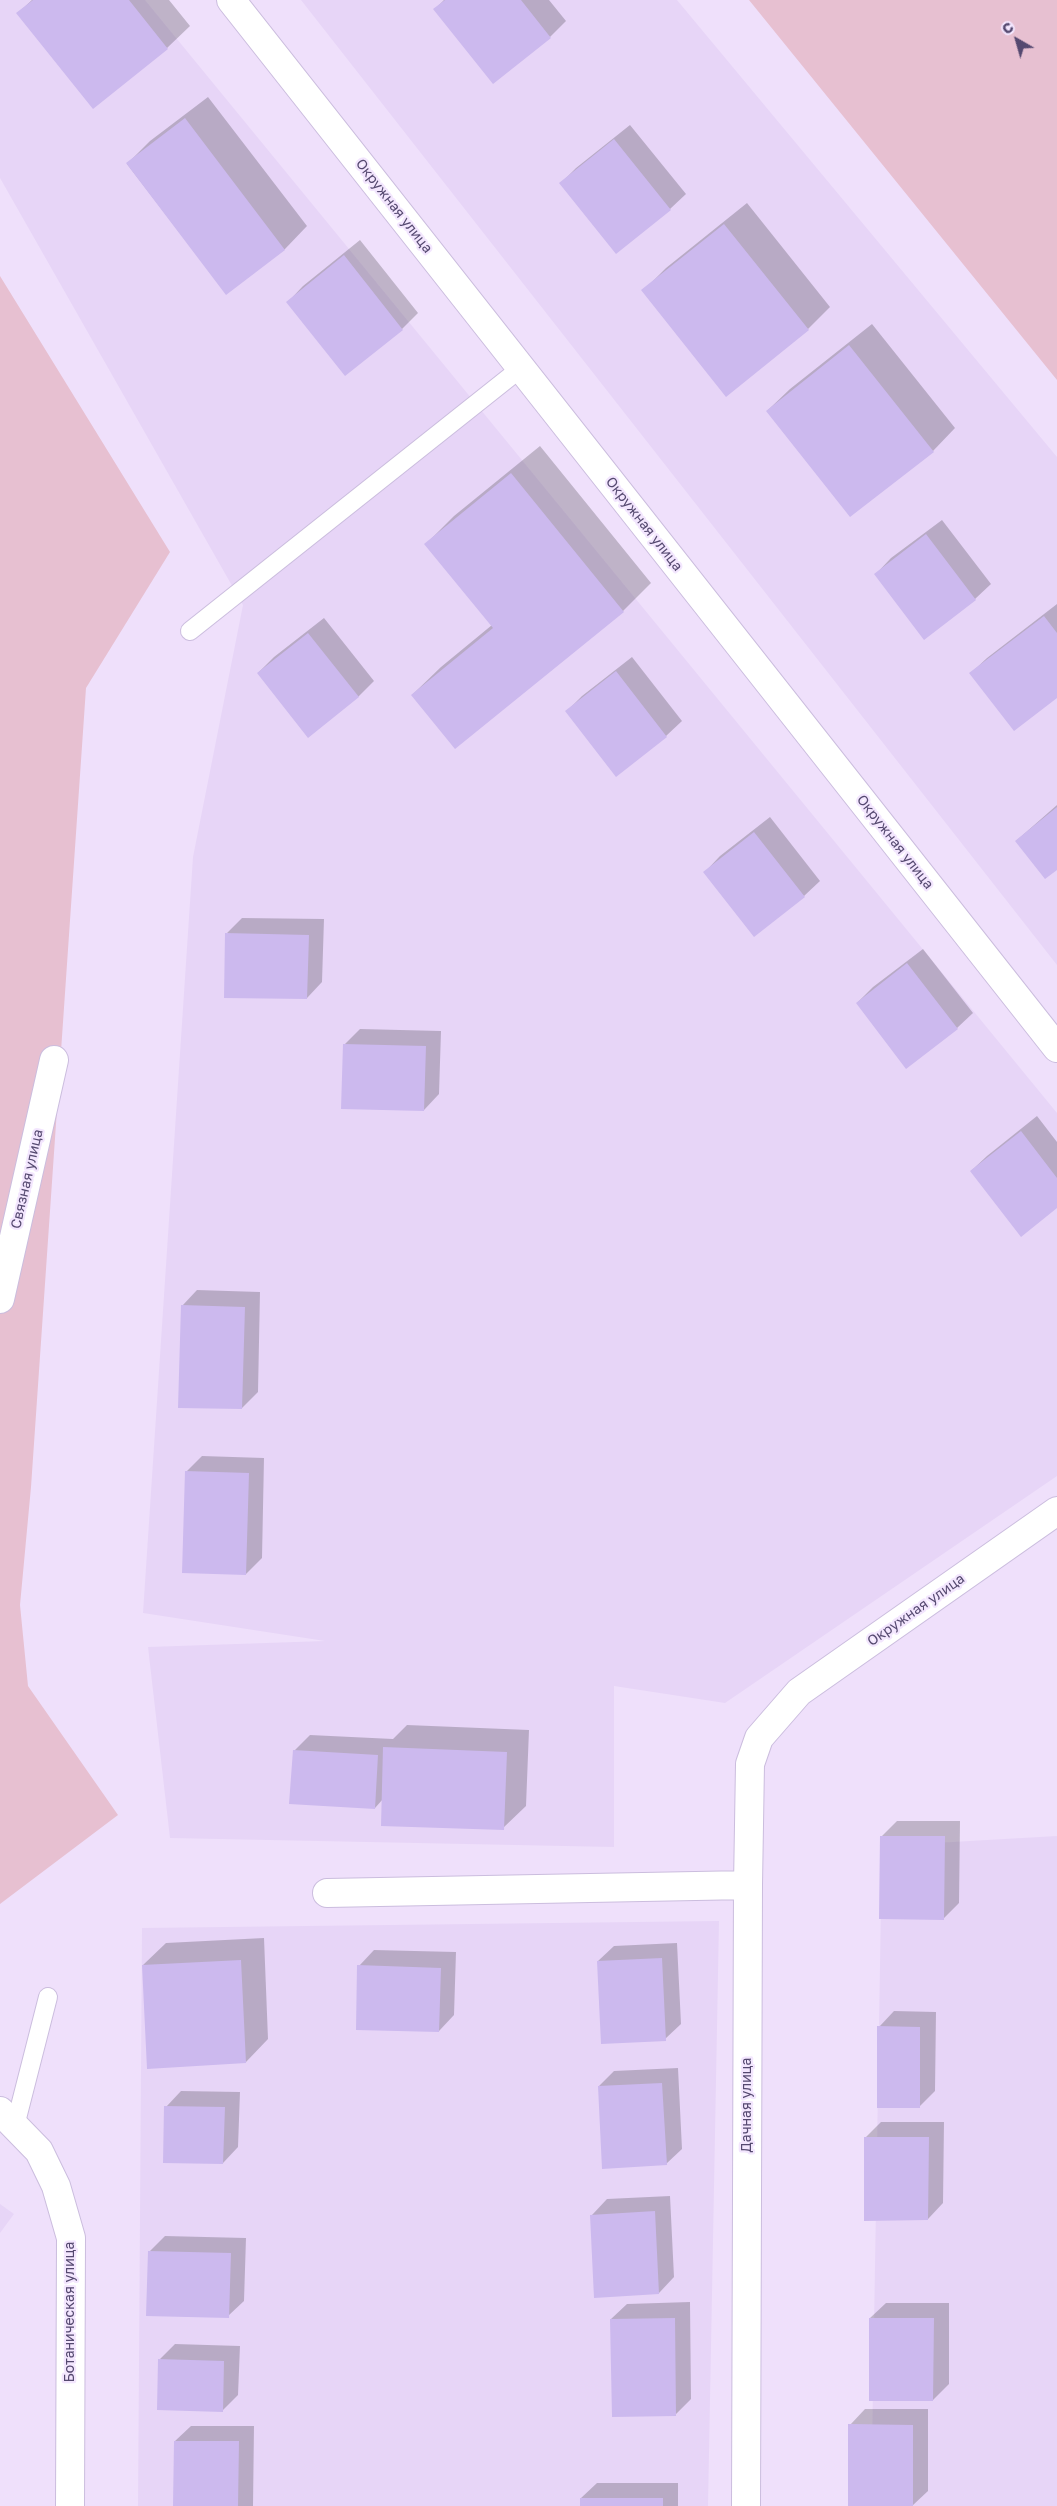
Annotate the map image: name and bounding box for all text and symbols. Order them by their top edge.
north arrow [992,15,1042,65]
text: С [998,18,1017,38]
street label: Окружная улица [352,156,436,256]
street label: Окружная улица [602,474,686,574]
street label: Окружная улица [853,792,937,892]
street label: Связная улица [7,1128,47,1230]
street label: Окружная улица [864,1570,968,1650]
street label: Дачная улица [739,2058,755,2152]
street label: Ботаническая улица [62,2242,78,2382]

